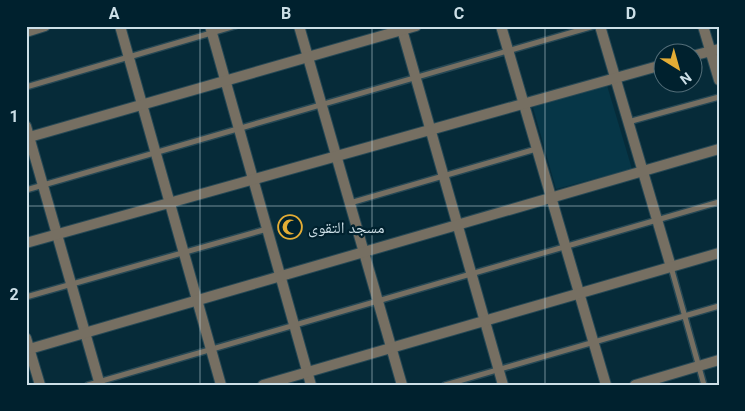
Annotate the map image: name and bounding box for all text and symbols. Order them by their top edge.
text: A [109,4,120,23]
text: B [281,4,291,23]
text: C [454,4,464,23]
text: D [626,4,636,23]
north arrow [652,42,702,92]
text: N [677,69,695,88]
text: 1 [9,107,19,126]
mosque icon: مسجد التقوى [277,214,303,240]
place label: مسجد التقوى [308,218,385,238]
text: 2 [9,285,19,304]

